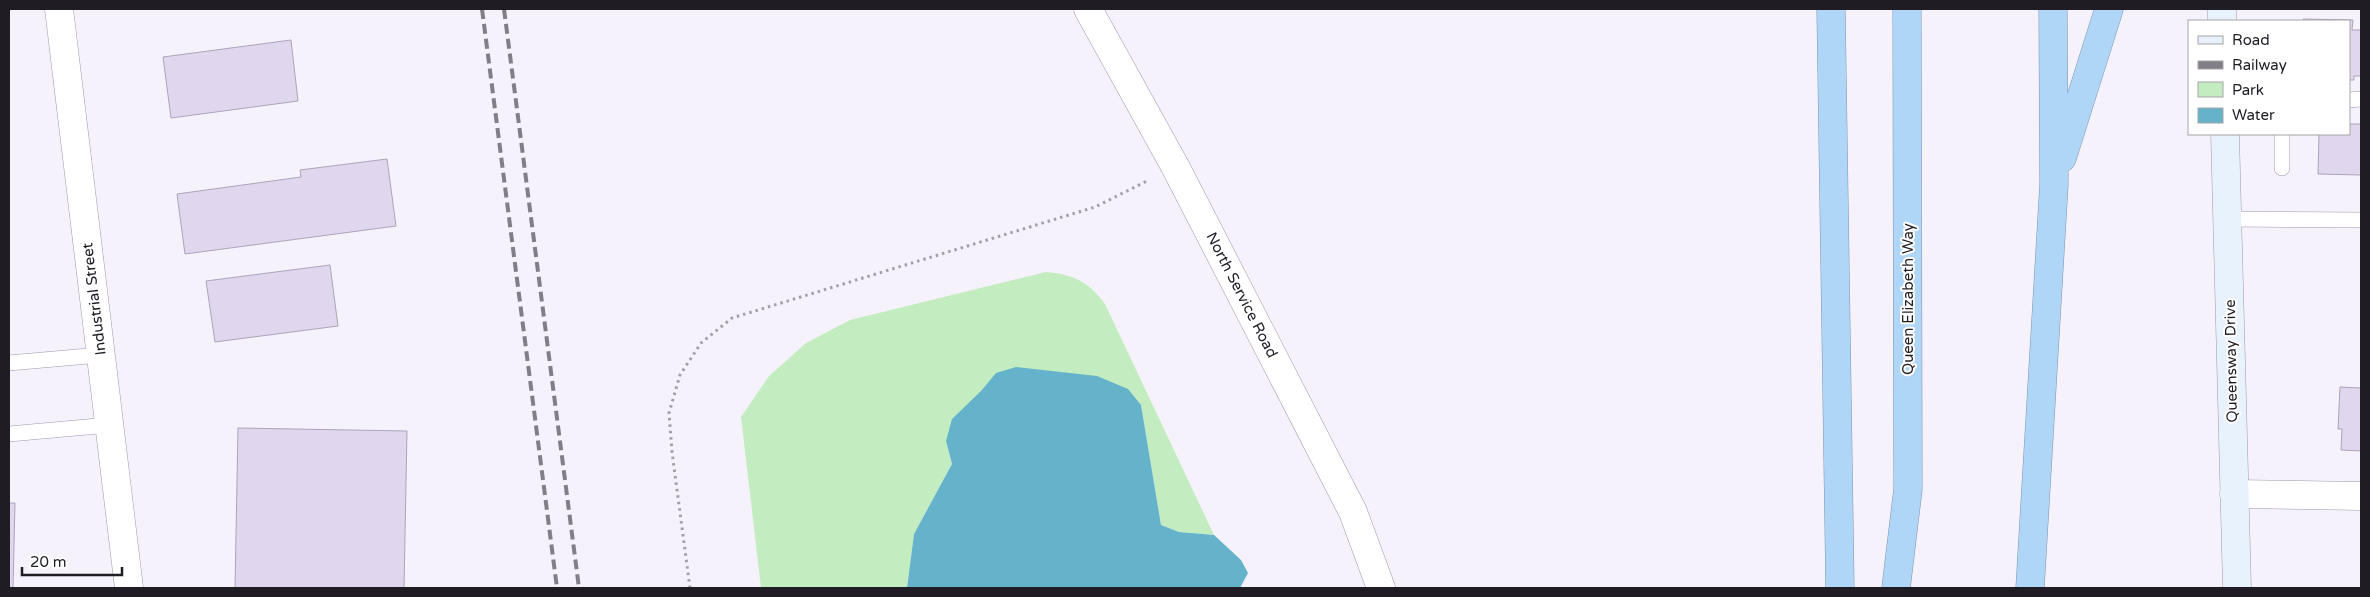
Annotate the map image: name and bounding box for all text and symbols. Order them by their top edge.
legend [2188,20,2350,135]
text: Road [2232,31,2270,49]
text: Railway [2232,56,2287,74]
text: Park [2232,81,2264,99]
text: Water [2232,106,2275,124]
street label: Queen Elizabeth Way [1899,223,1917,375]
street label: North Service Road [1203,229,1281,361]
street label: Industrial Street [78,241,110,356]
street label: Queensway Drive [2221,299,2241,423]
scale bar [22,544,122,576]
text: 20 m [30,553,67,571]

